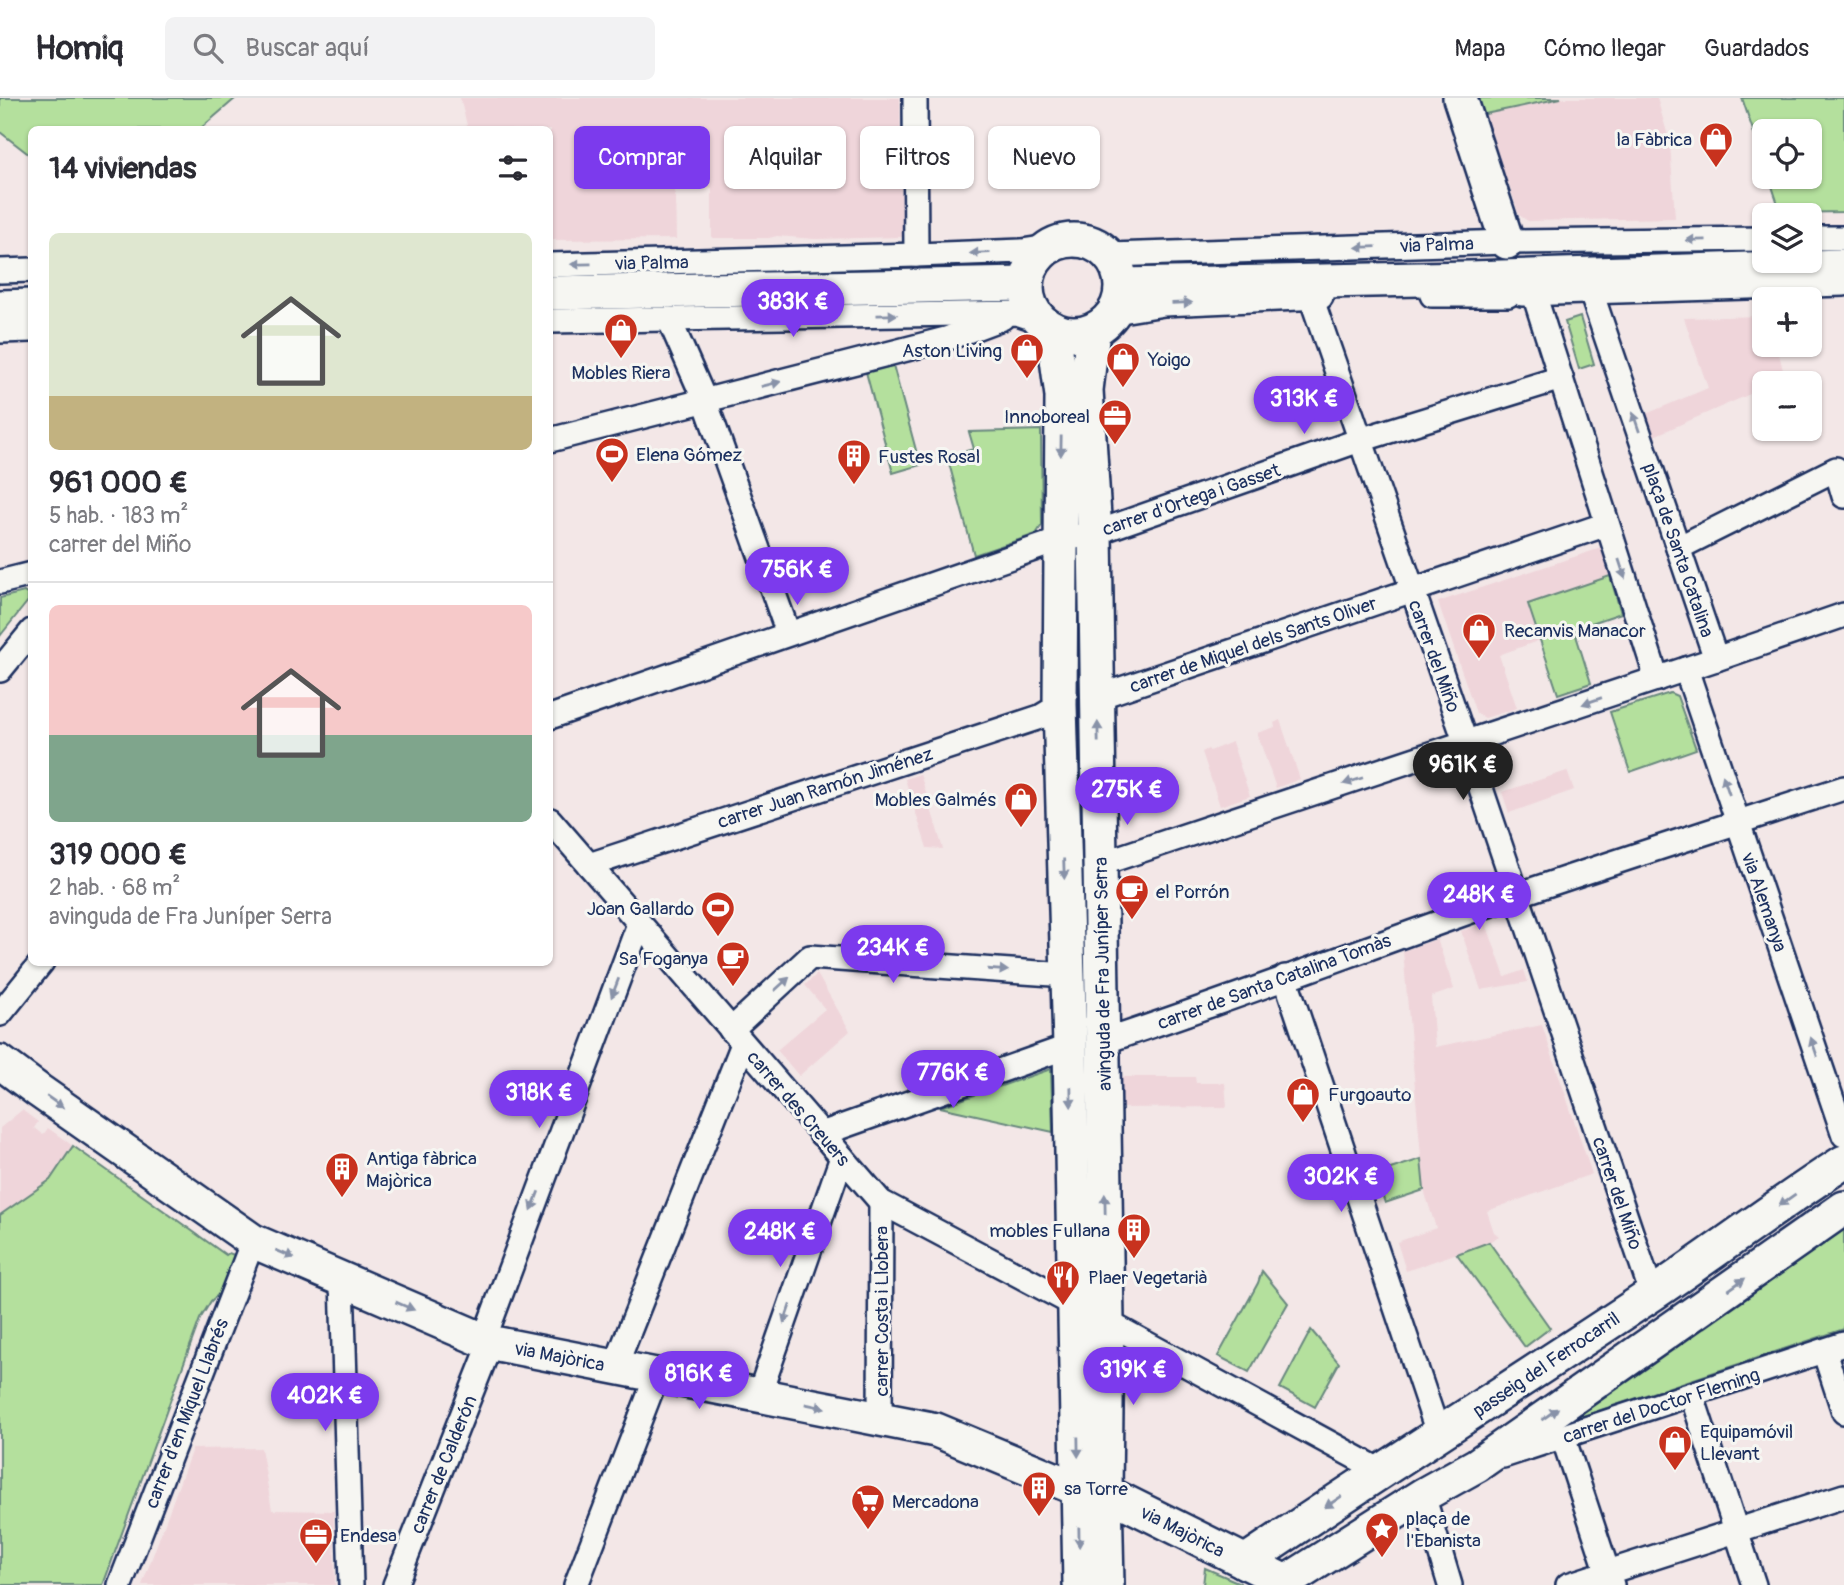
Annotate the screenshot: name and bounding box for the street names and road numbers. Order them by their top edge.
street label: via Palma [1399,232,1474,258]
street label: via Palma [614,250,689,276]
street label: carrer d'Ortega i Gasset [1099,458,1284,542]
street label: plaça de Santa Catalina [1637,460,1719,641]
street label: carrer de Miquel dels Sants Oliver [1127,591,1380,699]
street label: carrer del Miño [1403,597,1465,716]
street label: carrer Juan Ramón Jiménez [715,742,936,834]
street label: via Alemanya [1736,849,1792,955]
street label: avinguda de Fra Juníper Serra [1089,857,1117,1091]
street label: carrer de Santa Catalina Tomàs [1154,928,1395,1035]
street label: carrer des Creuers [742,1046,855,1172]
street label: carrer del Miño [1587,1134,1648,1253]
street label: carrer Costa i Llobera [870,1226,894,1396]
street label: passeig del Ferrocarril [1468,1307,1625,1423]
street label: carrer d'en Miquel Llabrés [140,1315,234,1512]
street label: via Majòrica [512,1336,607,1377]
street label: carrer del Doctor Fleming [1560,1363,1763,1449]
street label: carrer de Calderón [405,1392,483,1537]
street label: via Majòrica [1136,1500,1229,1563]

